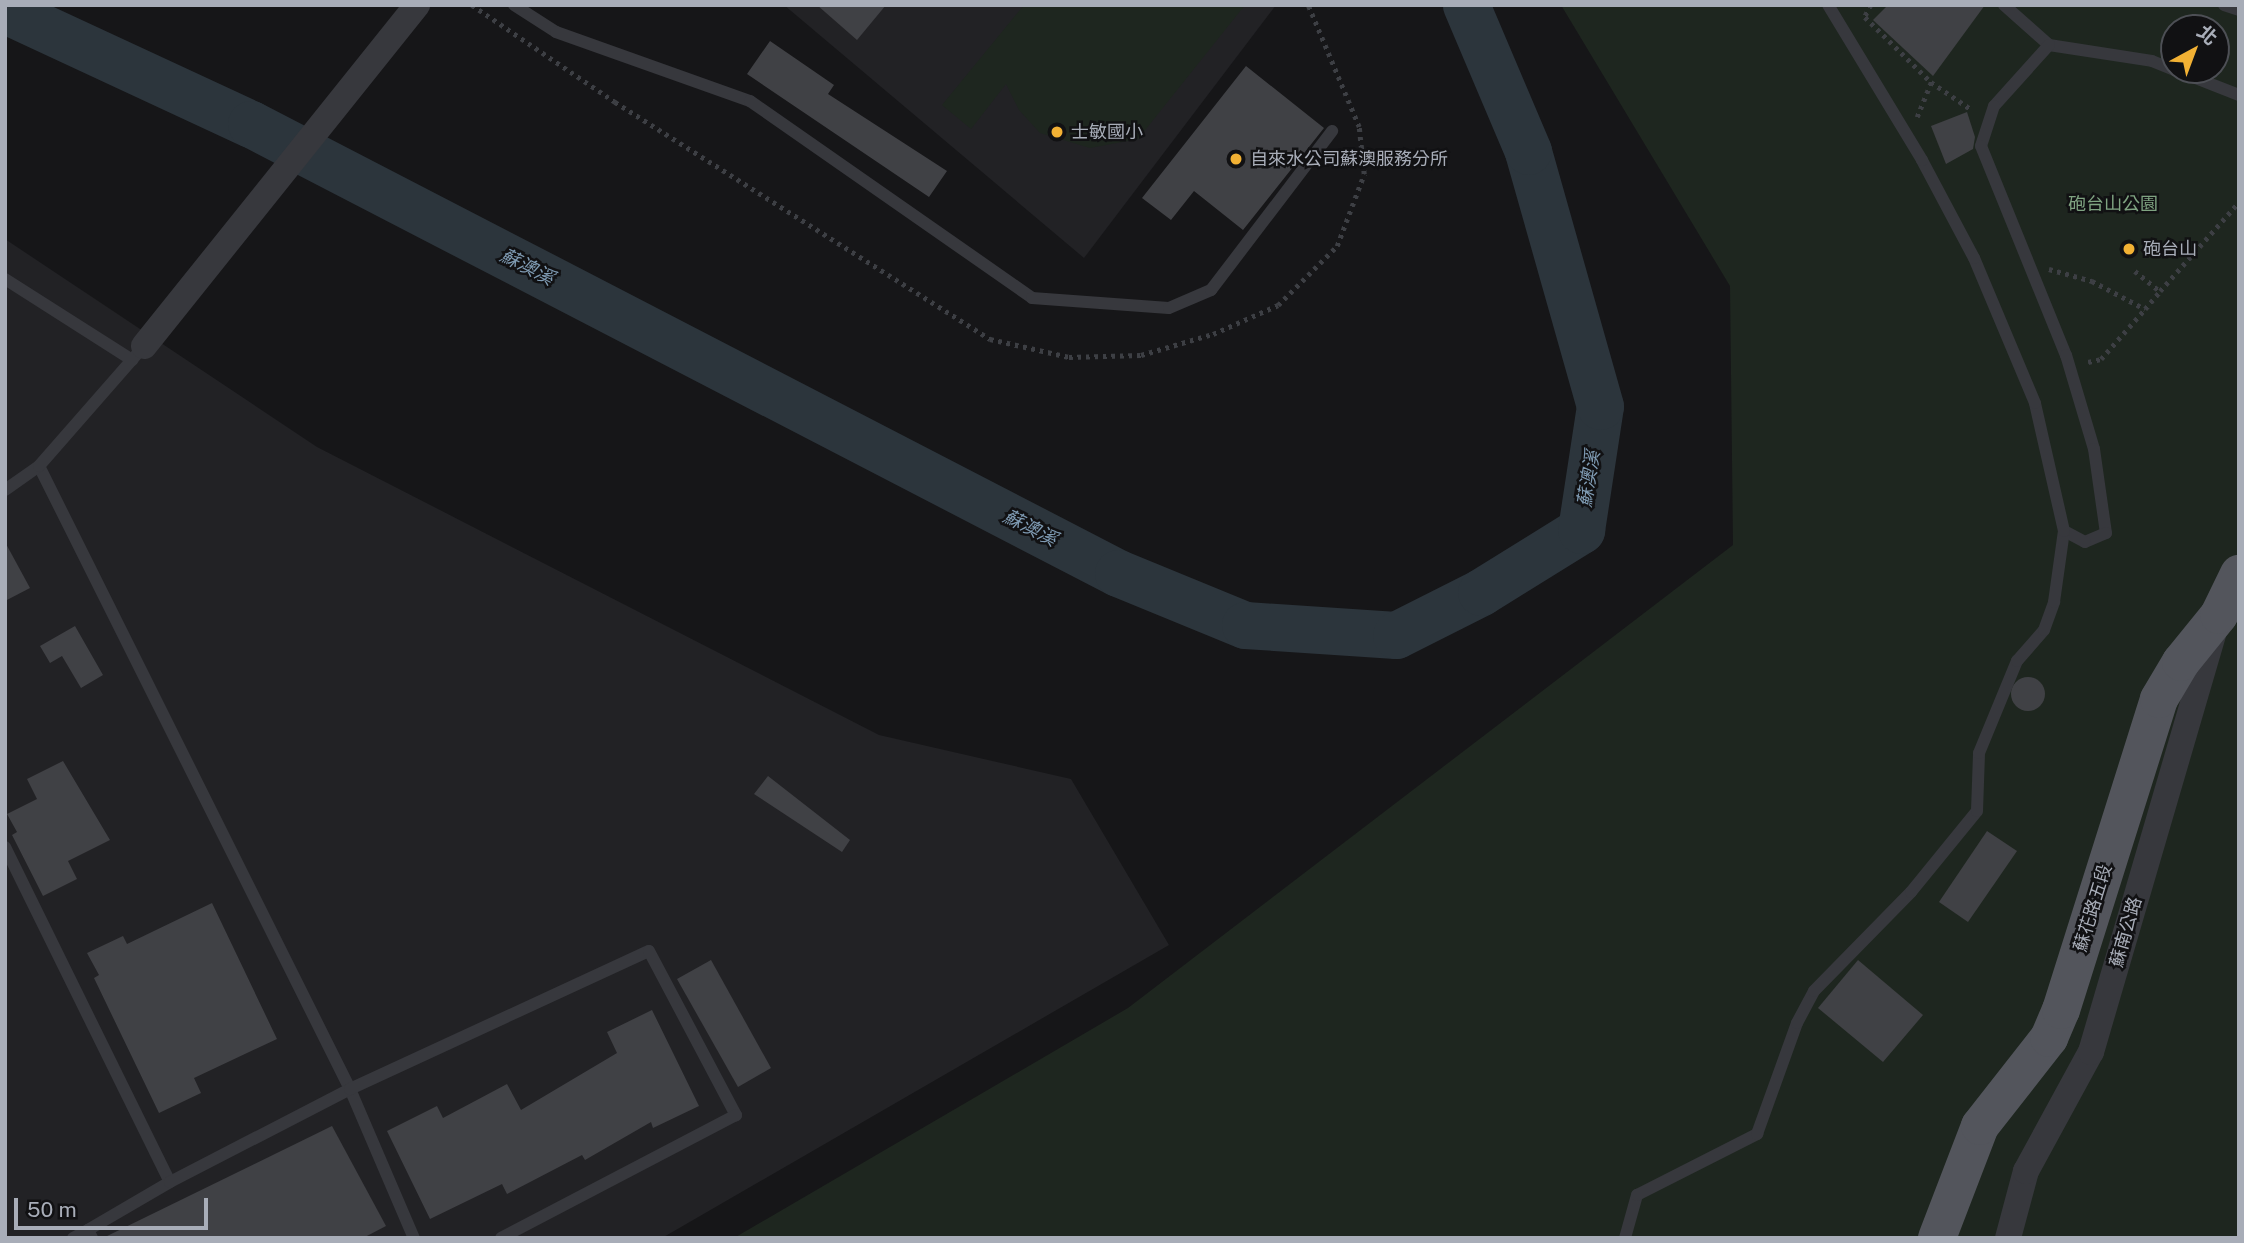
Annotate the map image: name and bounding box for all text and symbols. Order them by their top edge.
north arrow [2160,14,2230,84]
text: 北 [2193,20,2222,49]
place label: 士敏國小 [1071,121,1143,143]
marker: 士敏國小 [1049,124,1065,140]
place label: 自來水公司蘇澳服務分所 [1250,148,1448,170]
marker: 自來水公司蘇澳服務分所 [1228,151,1244,167]
park label: 砲台山公園 [2068,193,2158,215]
place label: 砲台山 [2143,238,2197,260]
marker: 砲台山 [2121,241,2137,257]
water label: 蘇澳溪 [496,244,558,290]
water label: 蘇澳溪 [1573,449,1605,509]
water label: 蘇澳溪 [999,505,1061,551]
street label: 蘇花路五段 [2070,862,2116,954]
street label: 蘇南公路 [2106,894,2146,970]
scale bar [18,1184,212,1228]
text: 50 m [27,1197,77,1222]

